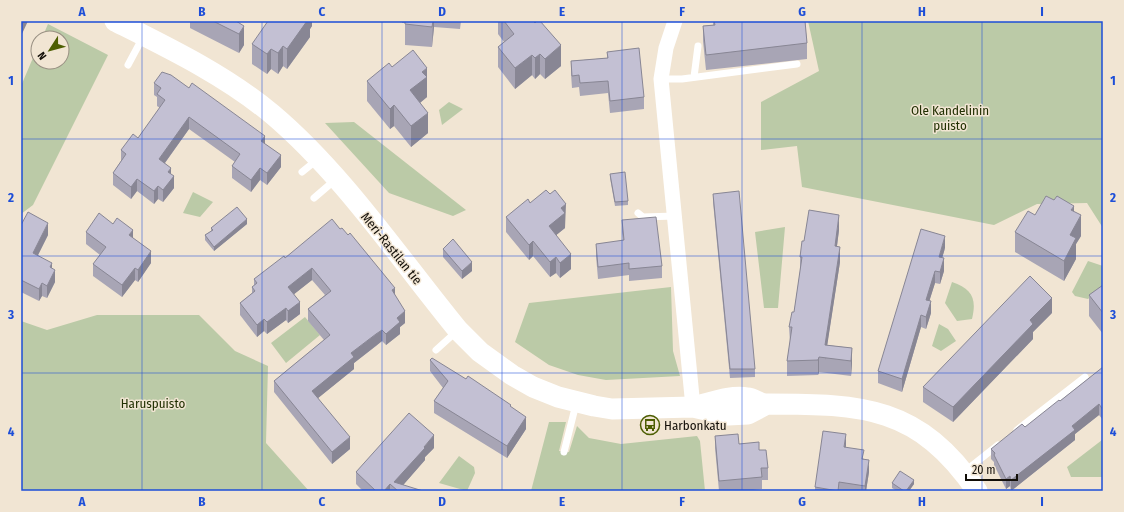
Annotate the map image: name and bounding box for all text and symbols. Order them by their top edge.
text: A [77,4,86,19]
text: B [198,4,206,19]
text: C [319,4,326,19]
text: D [438,4,446,19]
text: E [559,4,565,19]
text: F [679,4,685,19]
text: G [798,4,806,19]
text: H [918,4,926,19]
text: I [1040,4,1044,19]
north arrow [30,30,70,70]
text: N [35,49,50,62]
text: 1 [8,73,14,88]
text: 1 [1110,73,1116,88]
park label: Ole Kandelinin puisto [911,103,989,133]
text: 2 [7,190,14,205]
text: 2 [1109,190,1116,205]
street label: Meri-Rastilan tie [358,209,425,287]
text: 3 [7,307,14,322]
text: 3 [1109,307,1116,322]
park label: Haruspuisto [121,396,185,411]
bus stop icon: Harbonkatu [639,414,661,436]
place label: Harbonkatu [664,418,727,433]
text: 4 [8,424,15,439]
text: 4 [1110,424,1117,439]
scale bar [966,456,1017,482]
text: 20 m [972,463,996,477]
text: A [77,494,86,509]
text: B [198,494,206,509]
text: C [319,494,326,509]
text: D [438,494,446,509]
text: E [559,494,565,509]
text: F [679,494,685,509]
text: G [798,494,806,509]
text: H [918,494,926,509]
text: I [1040,494,1044,509]

